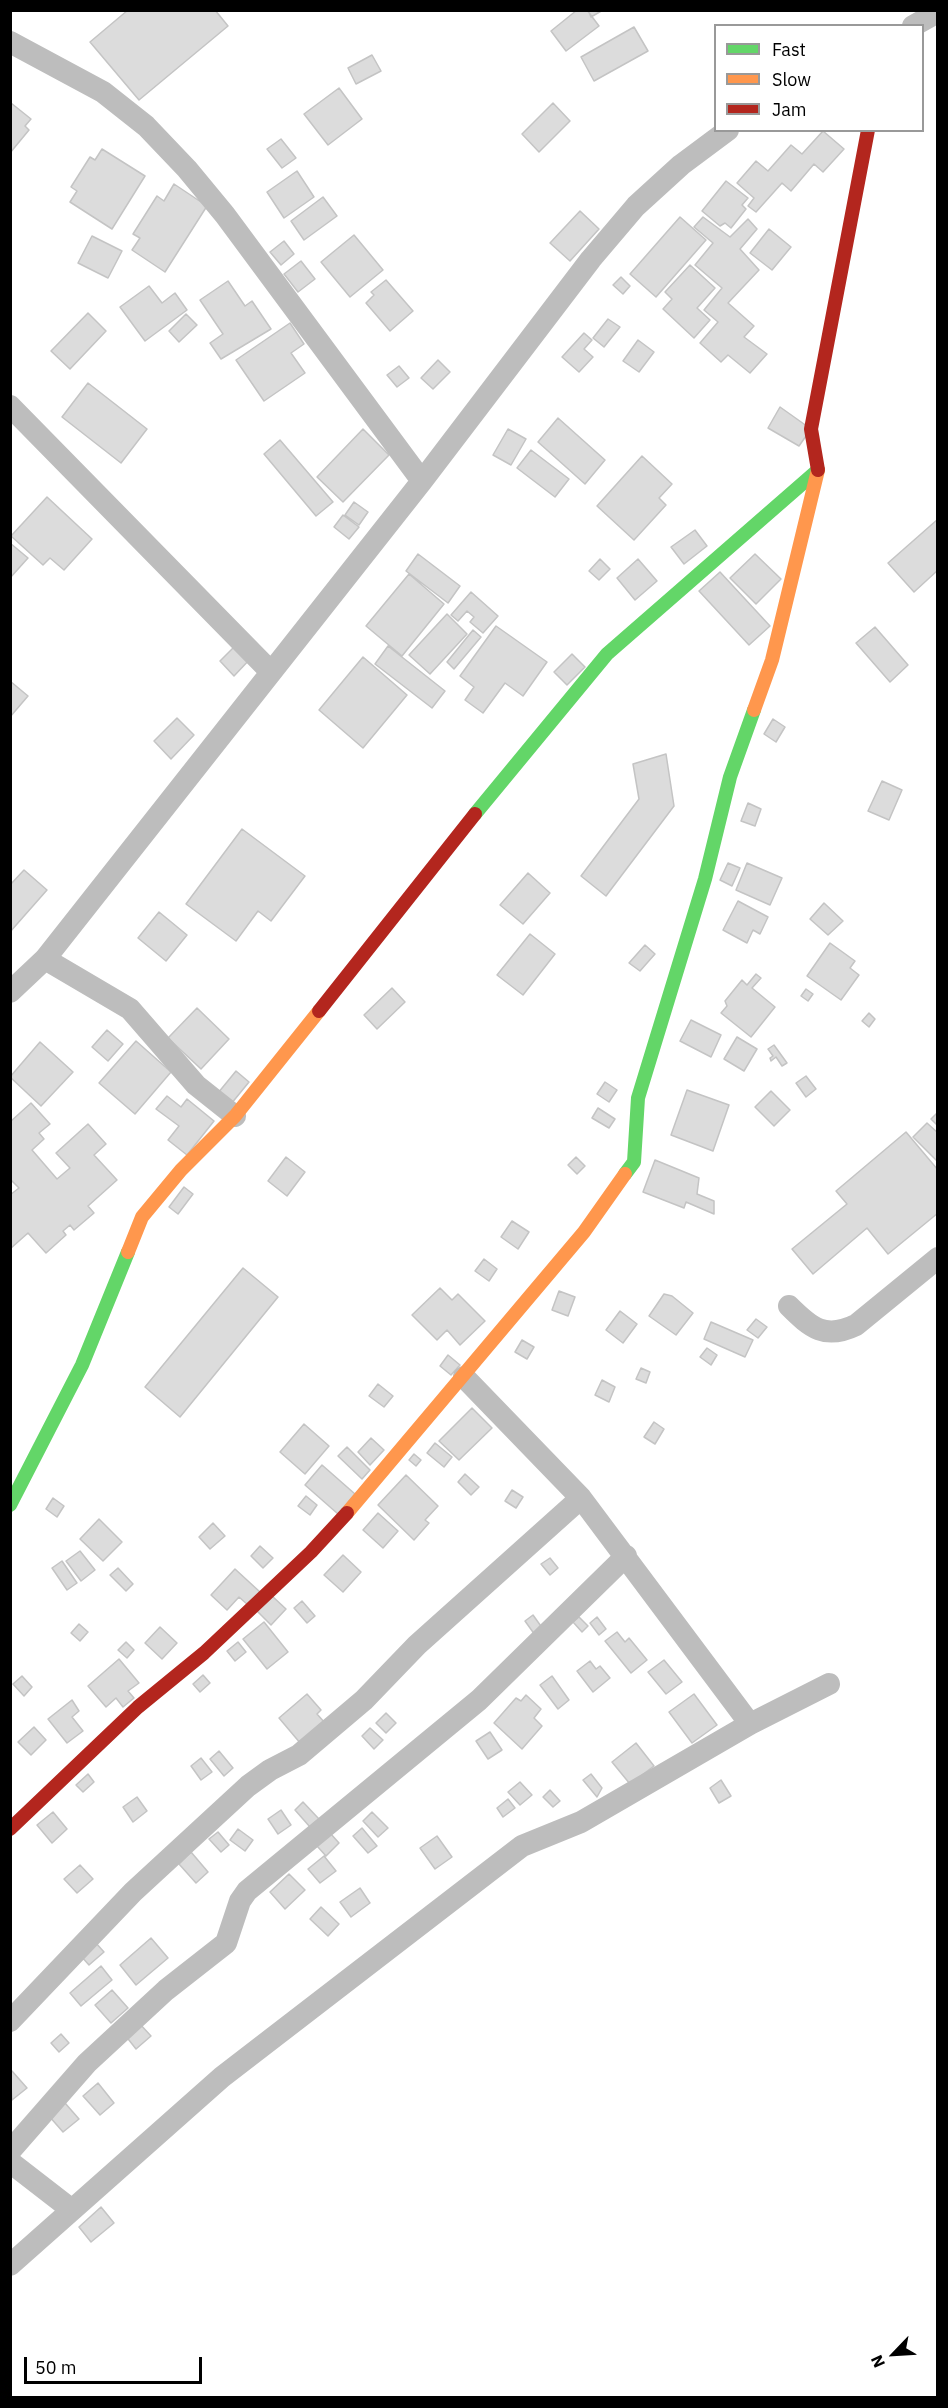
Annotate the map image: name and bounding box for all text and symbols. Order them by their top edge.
legend [714,24,924,132]
text: Fast [772,38,806,61]
text: Slow [772,68,811,91]
text: Jam [772,98,807,121]
north arrow [864,2324,924,2384]
scale bar [27,2345,206,2383]
text: N [866,2352,889,2371]
text: 50 m [35,2356,77,2379]

